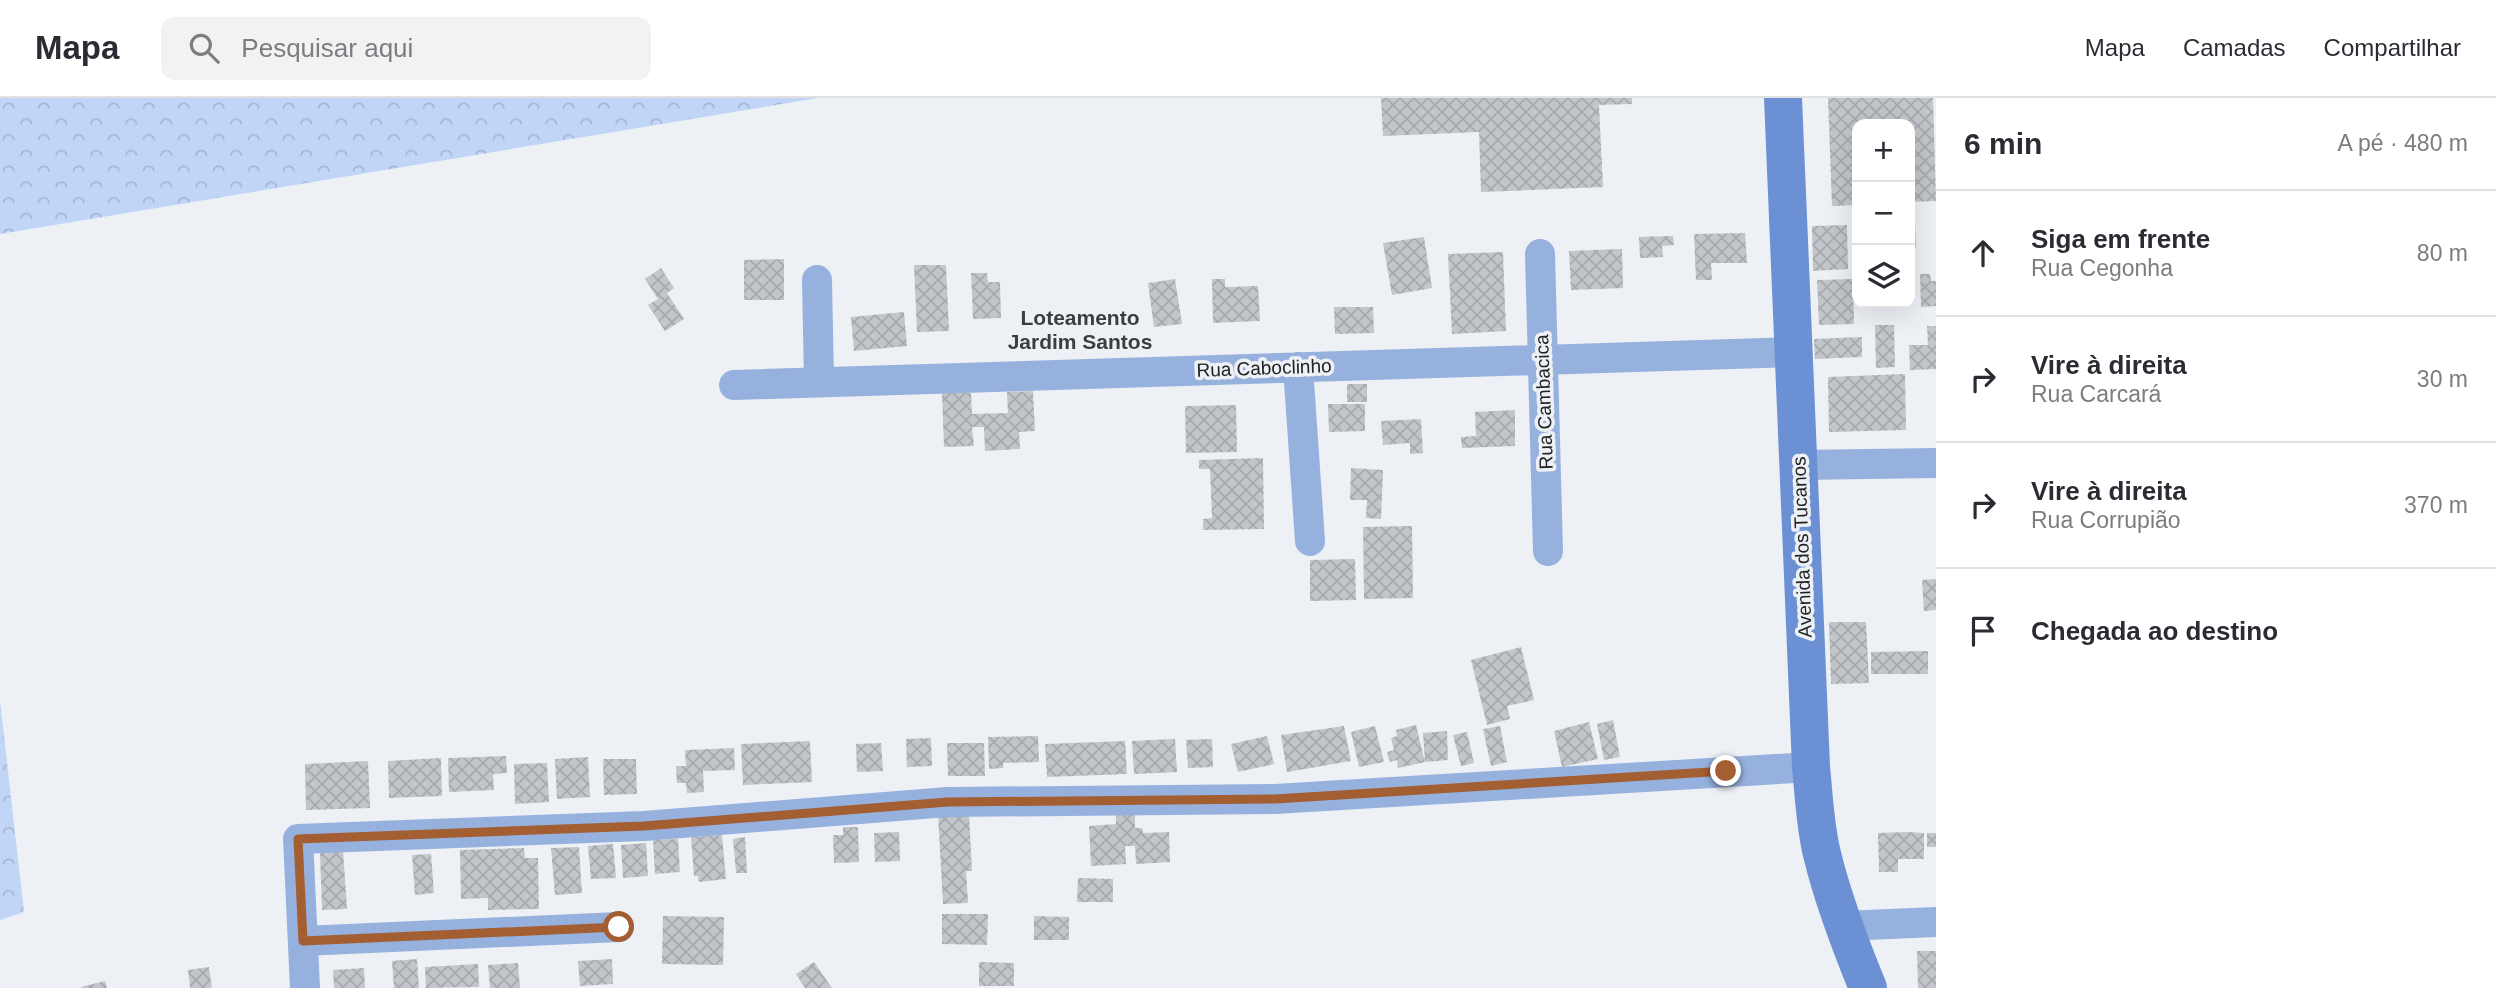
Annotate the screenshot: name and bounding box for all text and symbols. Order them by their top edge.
search box [161,17,651,80]
text: Mapa [35,29,119,66]
icon: search [185,29,223,67]
text: Pesquisar aqui [241,33,413,63]
text: Mapa [2085,34,2145,61]
text: Camadas [2183,34,2286,61]
text: Compartilhar [2324,34,2461,61]
map controls [1852,119,1915,308]
button: + [1852,119,1915,182]
text: 6 min [1964,127,2042,160]
text: A pé · 480 m [2338,130,2468,156]
button: − [1852,182,1915,245]
text: Siga em frente [2031,224,2210,254]
icon: ahead [1964,234,2002,272]
text: 80 m [2417,240,2468,266]
button: layers [1852,245,1915,308]
text: Rua Cegonha [2031,255,2173,281]
district label: Loteamento Jardim Santos [1008,306,1152,353]
street label: Rua Cambacica [1531,334,1557,470]
text: Vire à direita [2031,350,2187,380]
street label: Rua Caboclinho [1196,355,1332,381]
icon: right [1964,360,2002,398]
text: 30 m [2417,366,2468,392]
text: Rua Carcará [2031,381,2161,407]
street label: Avenida dos Tucanos [1788,456,1816,638]
text: Vire à direita [2031,476,2187,506]
icon: right [1964,486,2002,524]
text: 370 m [2404,492,2468,518]
text: Rua Corrupião [2031,507,2181,533]
icon: arrive [1964,612,2002,650]
text: Chegada ao destino [2031,616,2278,646]
route end [1710,755,1741,786]
route start [603,911,634,942]

